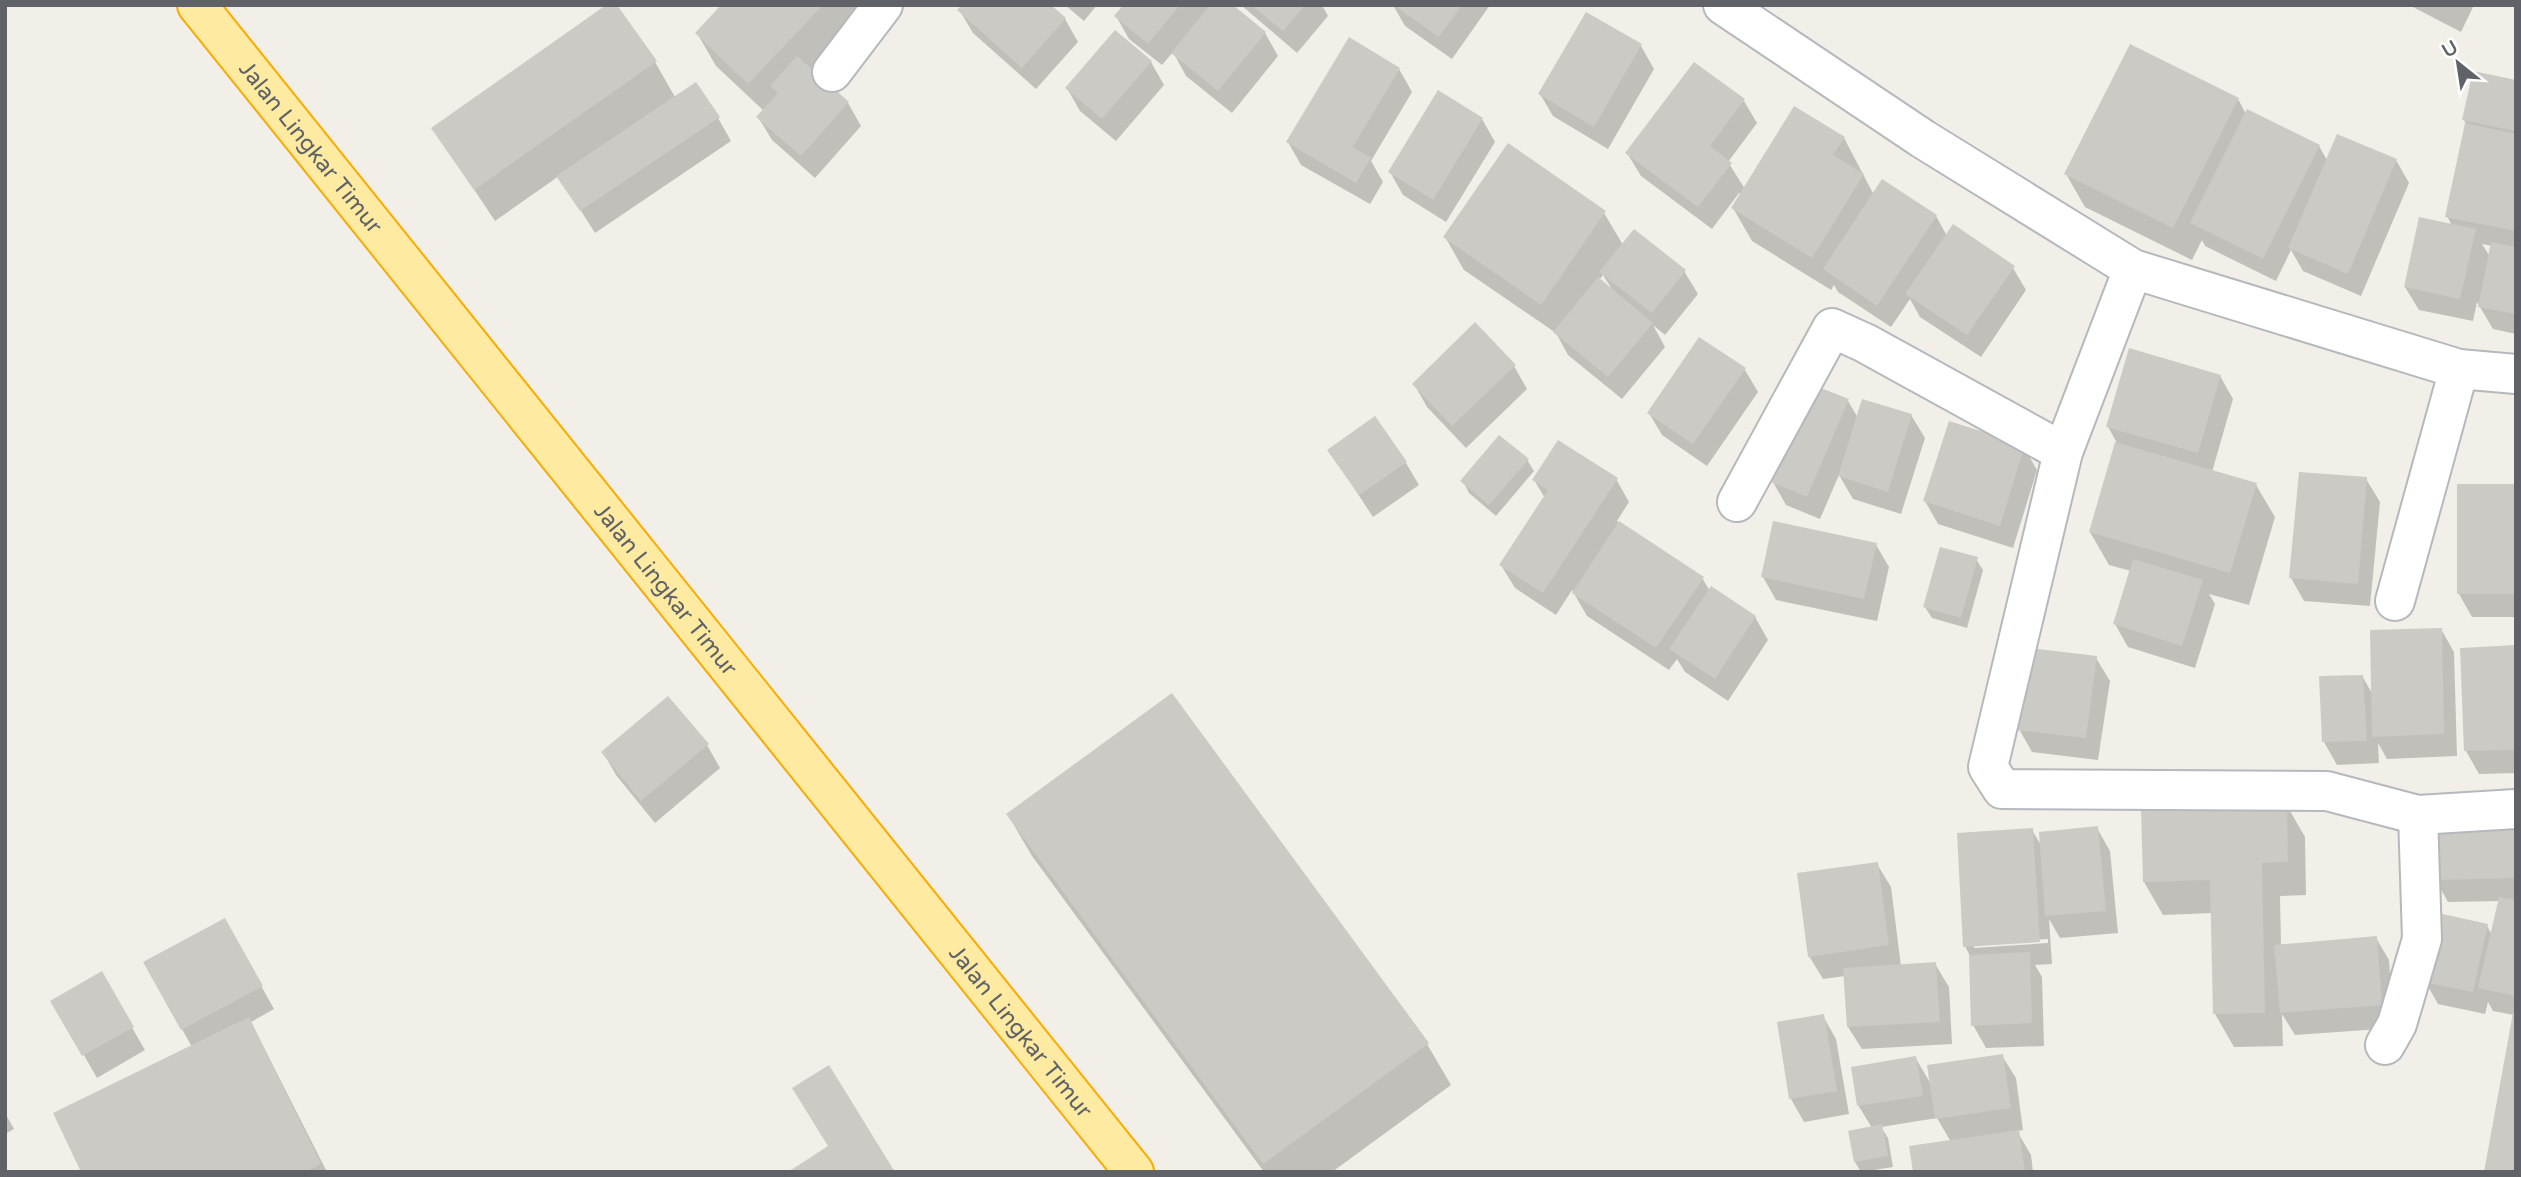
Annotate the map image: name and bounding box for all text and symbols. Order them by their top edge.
north arrow [2423,28,2493,98]
text: U [2438,36,2462,62]
street label: Jalan Lingkar Timur [232,56,388,240]
street label: Jalan Lingkar Timur [587,498,743,682]
street label: Jalan Lingkar Timur [942,940,1098,1124]

